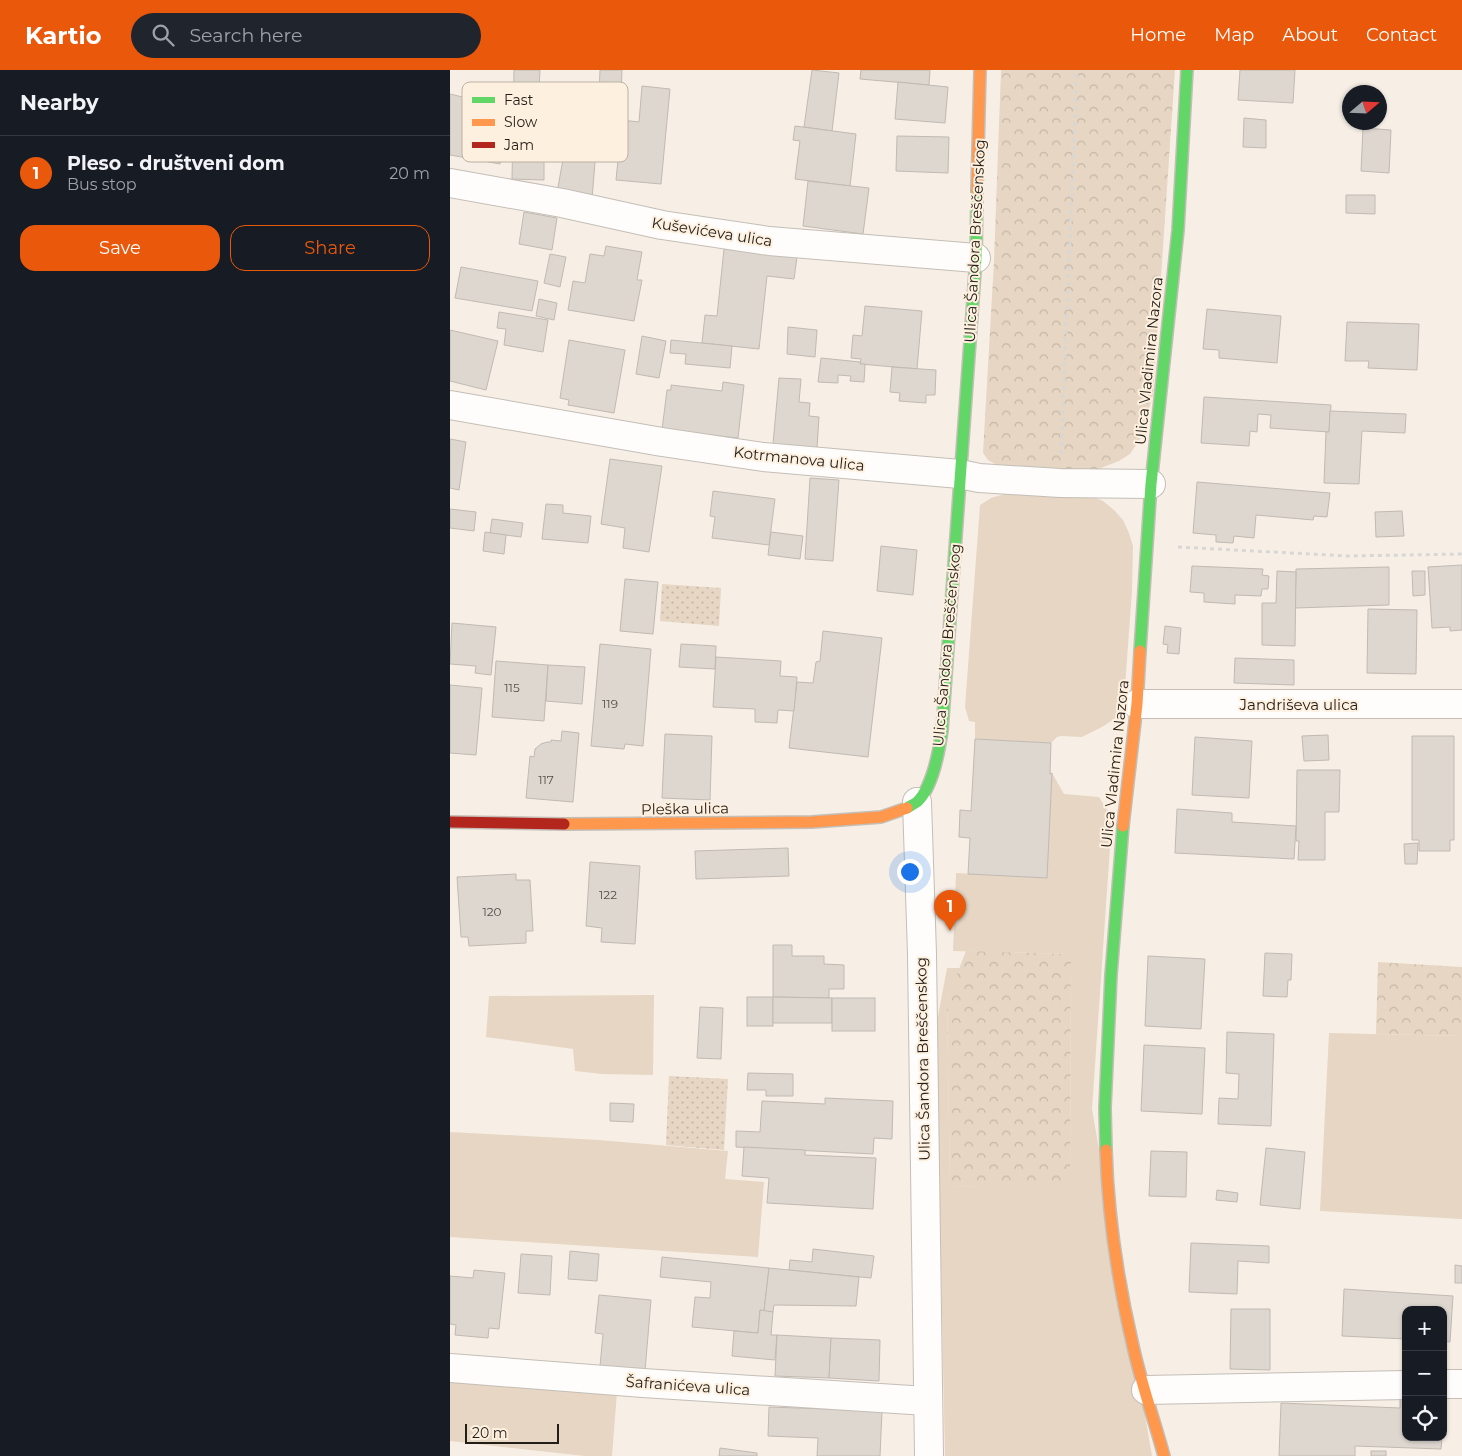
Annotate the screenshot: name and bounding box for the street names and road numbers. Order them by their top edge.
street label: Ulica Šandora Breščenskog [960,139,989,343]
street label: Kuševićeva ulica [650,213,774,250]
street label: Ulica Vladimira Nazora [1130,276,1167,446]
street label: Kotrmanova ulica [732,442,866,475]
street label: Ulica Šandora Breščenskog [928,543,965,747]
street label: Ulica Vladimira Nazora [1096,679,1133,849]
street label: Jandriševa ulica [1239,695,1358,714]
street label: Pleška ulica [641,798,729,819]
street label: Ulica Šandora Breščenskog [911,957,934,1161]
street label: Šafranićeva ulica [625,1372,751,1399]

